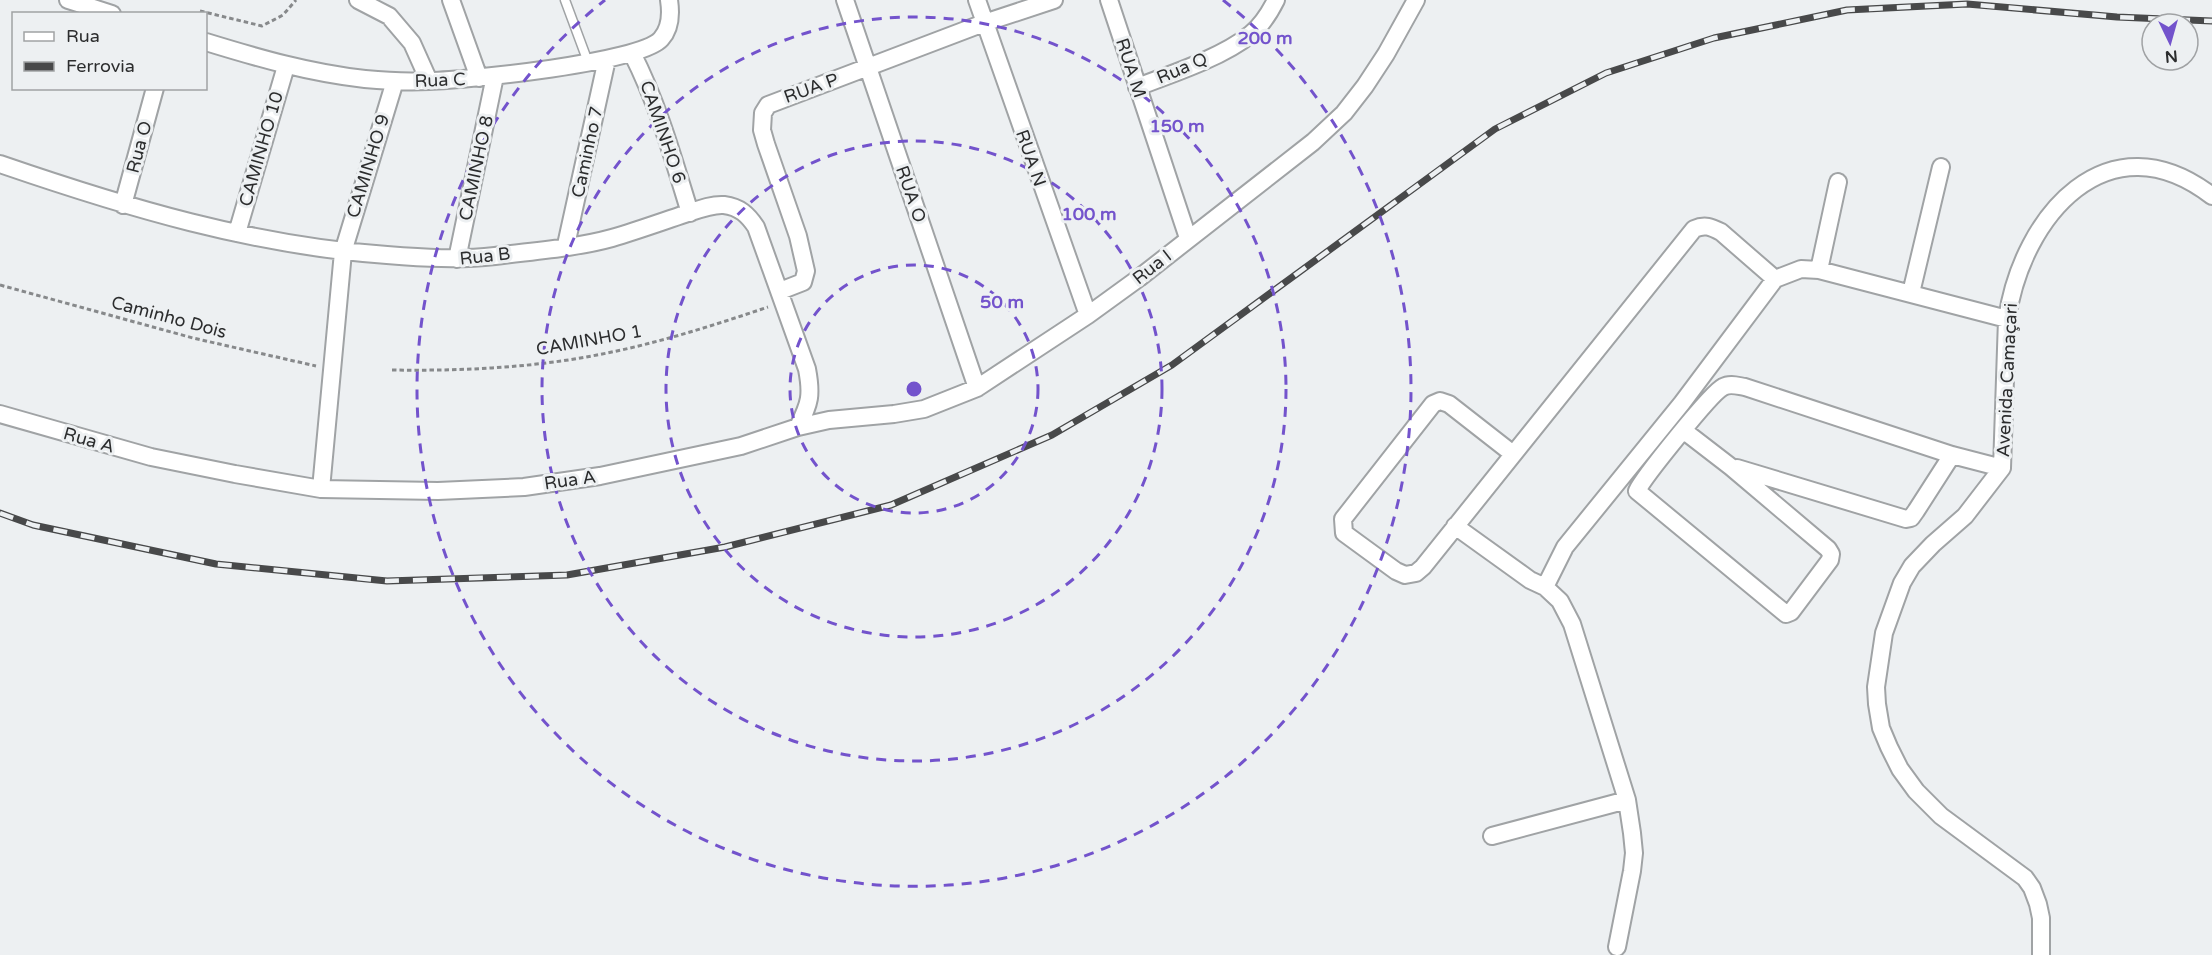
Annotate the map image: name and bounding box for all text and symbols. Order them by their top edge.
legend [12,12,207,90]
north arrow [2140,12,2200,72]
text: Rua [66,25,100,47]
text: 200 m [1237,27,1293,49]
street label: RUA M [1111,35,1151,101]
text: N [2164,45,2178,66]
street label: Rua Q [1153,47,1211,89]
text: Ferrovia [66,55,135,77]
street label: Rua C [414,68,466,92]
street label: RUA P [781,68,841,108]
street label: CAMINHO 6 [635,78,691,186]
street label: CAMINHO 10 [234,89,288,209]
street label: Caminho 7 [567,104,607,200]
street label: CAMINHO 9 [342,112,394,220]
street label: CAMINHO 8 [454,113,498,223]
text: 150 m [1149,115,1205,137]
street label: Rua O [121,118,157,176]
street label: RUA N [1011,127,1051,189]
street label: RUA O [891,163,931,225]
text: 100 m [1061,203,1117,225]
street label: Rua B [458,242,512,270]
street label: Rua I [1128,245,1176,289]
street label: Caminho Dois [109,291,229,343]
text: 50 m [980,291,1024,313]
street label: Avenida Camaçari [1992,302,2022,458]
street label: CAMINHO 1 [534,320,644,360]
centre of rings [904,379,924,399]
street label: Rua A [61,422,117,458]
street label: Rua A [543,465,597,495]

